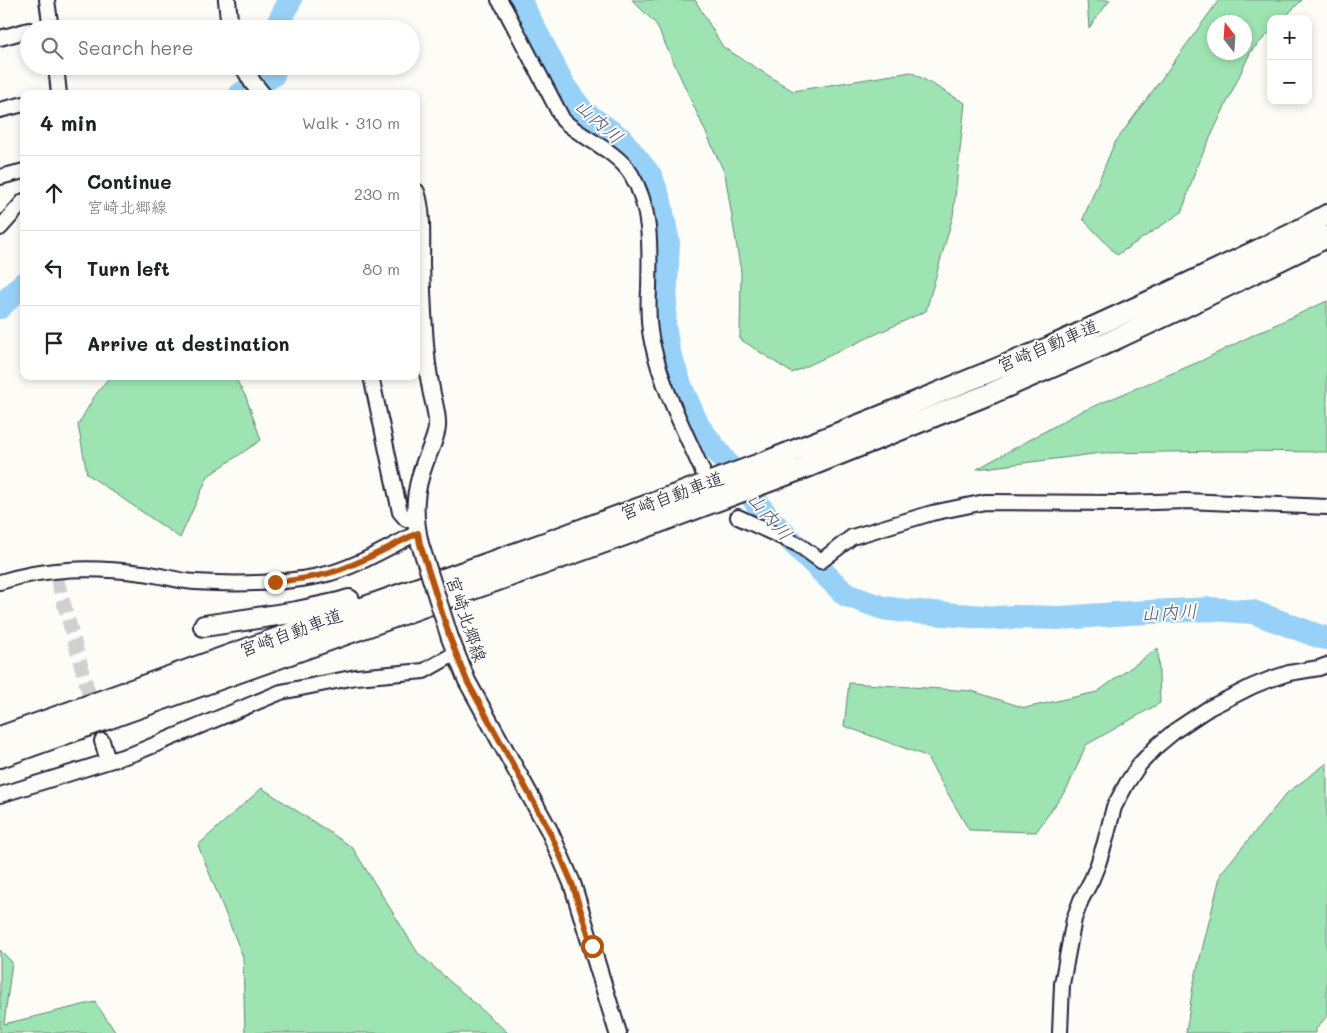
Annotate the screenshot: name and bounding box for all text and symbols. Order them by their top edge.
north arrow [1207,15,1252,60]
map controls [1267,15,1312,105]
button: + [1267,15,1312,60]
search box [20,20,420,75]
icon: search [38,34,66,62]
text: Search here [78,35,194,60]
button: − [1267,60,1312,105]
water label: 山内川 [570,92,629,149]
text: 4 min [40,109,97,136]
text: Walk · 310 m [302,112,400,133]
text: Continue [87,169,172,194]
icon: ahead [40,179,68,207]
text: 230 m [354,183,400,204]
text: 宮崎北郷線 [87,196,167,217]
icon: left [40,254,68,282]
text: Turn left [87,256,170,281]
text: 80 m [363,258,400,279]
street label: 宮崎自動車道 [993,313,1102,377]
icon: arrive [40,329,68,357]
text: Arrive at destination [87,331,290,356]
street label: 宮崎自動車道 [617,465,727,525]
water label: 山内川 [742,486,799,545]
route end [264,571,287,594]
street label: 宮崎北郷線 [441,572,493,665]
water label: 山内川 [1140,598,1198,625]
street label: 宮崎自動車道 [236,602,346,662]
route start [581,935,604,958]

